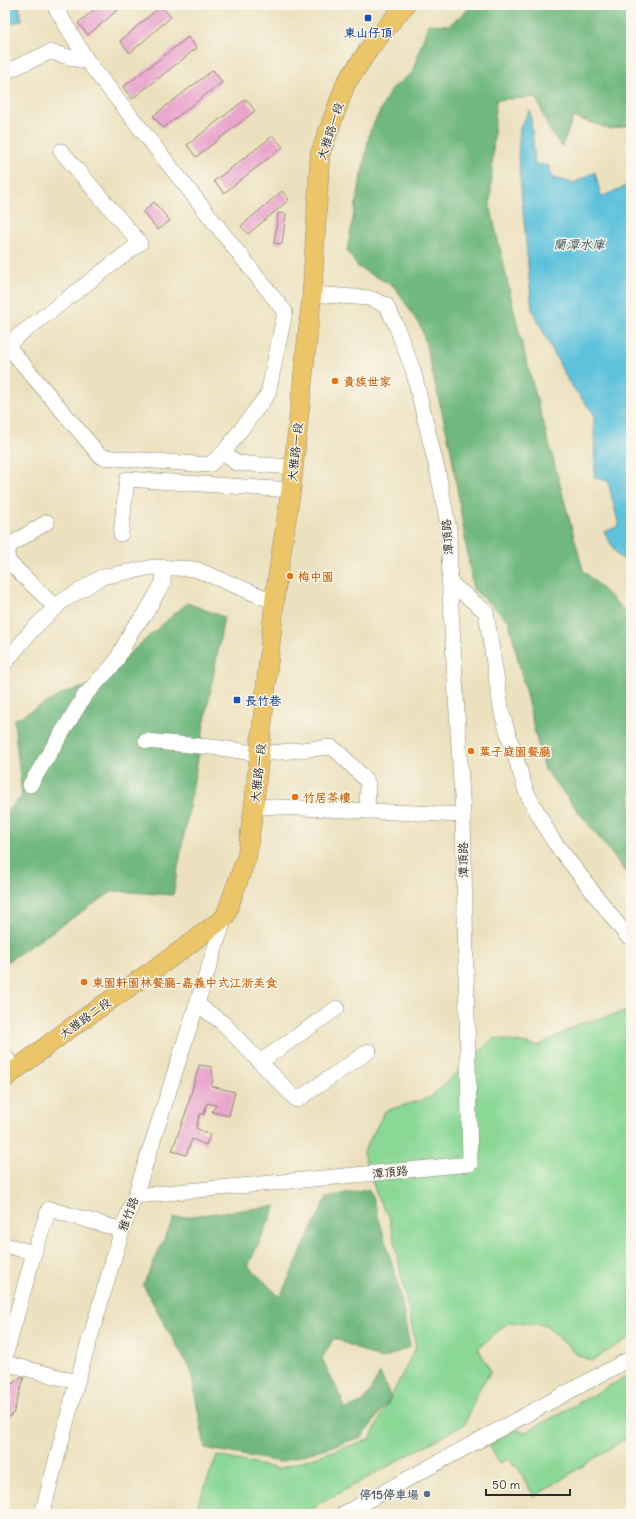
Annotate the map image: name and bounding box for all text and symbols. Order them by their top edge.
marker: 東山仔頂 [363,13,373,23]
place label: 東山仔頂 [344,25,392,40]
street label: 大雅路一段 [314,100,346,162]
water label: 蘭潭水庫 [553,236,606,253]
place label: 貴族世家 [343,374,391,389]
marker: 貴族世家 [330,376,340,386]
street label: 大雅路一段 [284,421,306,483]
street label: 潭頂路 [438,519,456,555]
place label: 梅中園 [298,569,334,584]
marker: 梅中園 [285,571,295,581]
place label: 長竹巷 [245,693,282,708]
marker: 長竹巷 [232,695,242,705]
street label: 大雅路一段 [247,742,269,804]
place label: 葉子庭園餐廳 [479,744,551,759]
marker: 葉子庭園餐廳 [466,746,476,756]
place label: 竹居茶樓 [303,790,351,805]
marker: 竹居茶樓 [290,792,300,802]
street label: 潭頂路 [455,842,471,878]
place label: 東園軒園林餐廳-嘉義中式江浙美食 [92,975,277,990]
marker: 東園軒園林餐廳-嘉義中式江浙美食 [79,977,89,987]
street label: 大雅路二段 [56,994,114,1042]
street label: 潭頂路 [371,1163,409,1181]
street label: 雅竹路 [115,1195,141,1233]
scale bar [486,1471,570,1497]
text: 50 m [492,1477,521,1492]
place label: 停15停車場 [359,1487,419,1502]
marker: 停15停車場 [422,1489,432,1499]

